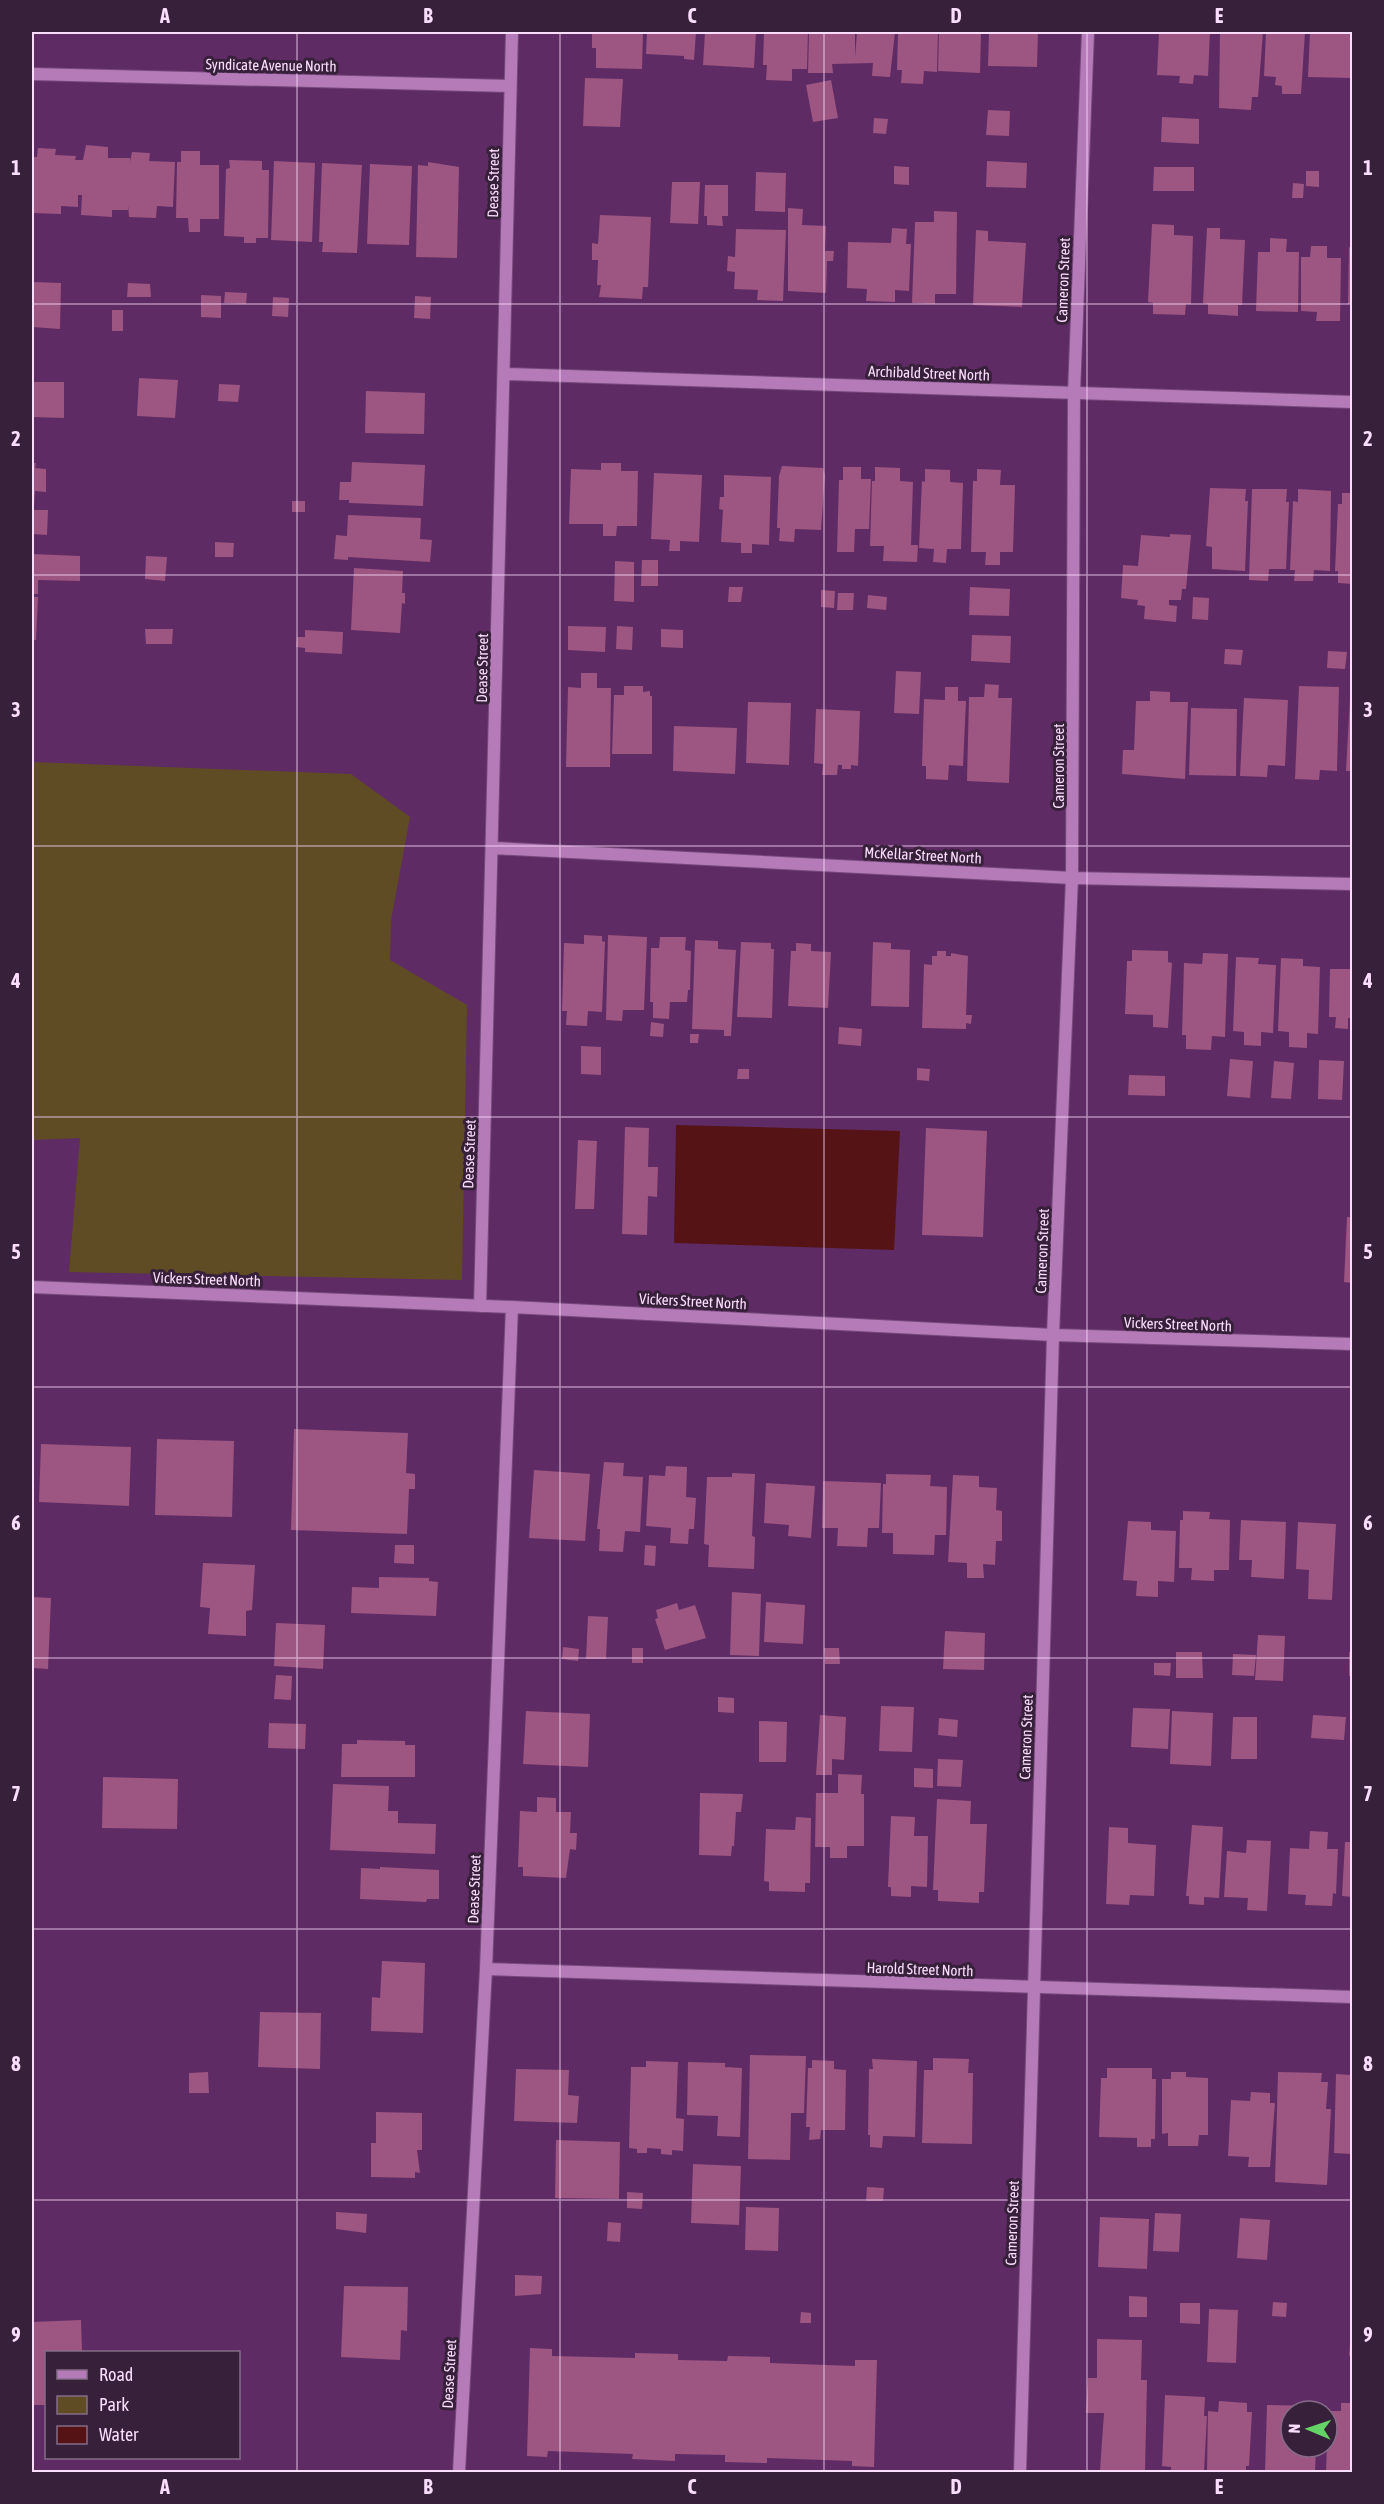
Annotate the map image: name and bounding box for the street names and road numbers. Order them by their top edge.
street label: Syndicate Avenue North [205,55,337,75]
street label: Dease Street [484,148,502,218]
street label: Cameron Street [1053,237,1073,323]
street label: Archibald Street North [868,362,990,384]
street label: Dease Street [473,633,491,703]
street label: Cameron Street [1050,723,1067,809]
street label: McKellar Street North [864,843,982,867]
street label: Dease Street [459,1119,479,1189]
street label: Cameron Street [1032,1208,1052,1294]
street label: Vickers Street North [153,1269,261,1289]
street label: Vickers Street North [639,1290,747,1312]
street label: Vickers Street North [1124,1314,1232,1334]
street label: Cameron Street [1016,1694,1036,1780]
street label: Dease Street [464,1854,484,1924]
street label: Harold Street North [866,1959,974,1979]
street label: Cameron Street [1002,2180,1022,2266]
street label: Dease Street [439,2339,459,2409]

